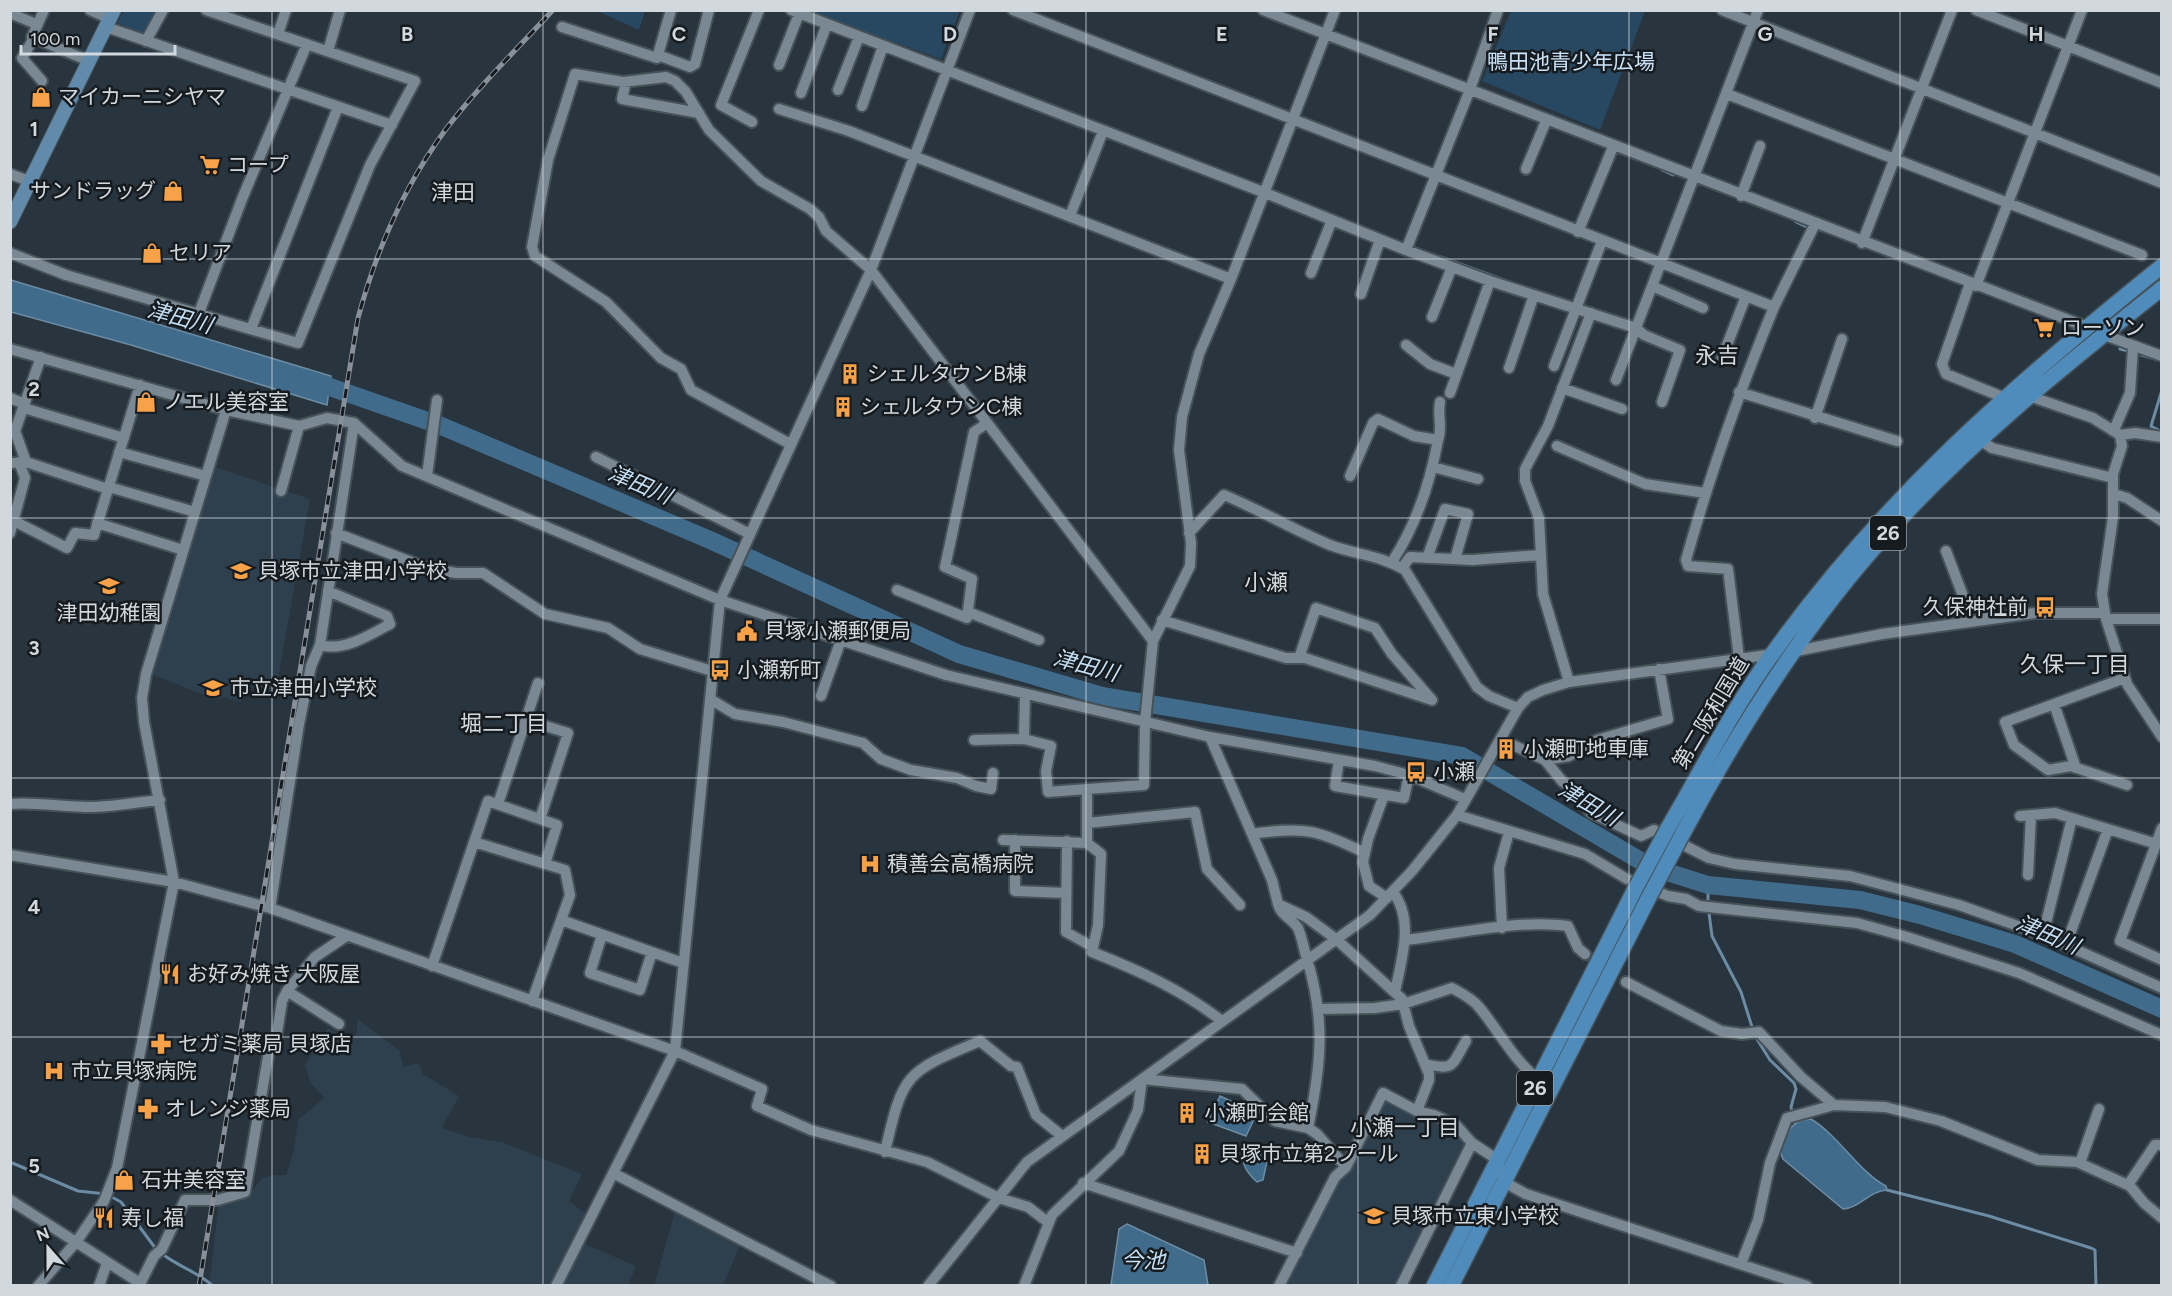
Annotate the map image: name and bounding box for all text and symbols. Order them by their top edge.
scale bar [21,18,176,56]
text: B [401,22,413,46]
text: C [672,22,686,46]
text: D [943,22,957,46]
text: E [1216,22,1228,46]
text: F [1487,22,1499,46]
text: G [1758,22,1773,46]
text: H [2029,22,2044,46]
text: 100 m [30,28,80,50]
park label: 鴨田池青少年広場 [1487,49,1655,74]
place label: マイカーニシヤマ [58,84,226,109]
shop icon: マイカーニシヤマ [29,85,53,109]
text: 1 [30,117,38,141]
place label: コープ [227,152,289,177]
supermarket icon: コープ [198,153,222,177]
place label: サンドラッグ [30,178,156,203]
shop icon: サンドラッグ [161,179,185,203]
district label: 津田 [431,179,475,206]
place label: セリア [169,240,232,265]
shop icon: セリア [140,241,164,265]
water label: 津田川 [144,296,217,340]
place label: ローソン [2061,315,2145,340]
supermarket icon: ローソン [2032,316,2056,340]
district label: 永吉 [1695,342,1739,369]
place label: シェルタウンB棟 [867,361,1027,386]
building icon: シェルタウンB棟 [838,362,862,386]
text: 2 [28,377,40,401]
place label: ノエル美容室 [163,389,289,414]
shop icon: ノエル美容室 [134,390,158,414]
place label: シェルタウンC棟 [860,394,1022,419]
building icon: シェルタウンC棟 [831,395,855,419]
water label: 津田川 [604,459,677,511]
road number: 26 [1870,516,1906,550]
place label: 貝塚市立津田小学校 [258,558,447,583]
school or university icon: 貝塚市立津田小学校 [229,559,253,583]
district label: 小瀬 [1244,569,1288,596]
school or university icon: 津田幼稚園 [97,574,121,598]
place label: 久保神社前 [1923,594,2028,619]
bus stop icon: 久保神社前 [2033,595,2057,619]
place label: 津田幼稚園 [57,600,162,625]
place label: 貝塚小瀬郵便局 [764,618,911,643]
public building icon: 貝塚小瀬郵便局 [735,619,759,643]
text: 3 [28,636,40,660]
water label: 津田川 [1050,644,1123,688]
district label: 久保一丁目 [2020,651,2130,678]
street label: 第二阪和国道 [1667,652,1754,773]
place label: 小瀬新町 [737,657,821,682]
bus stop icon: 小瀬新町 [708,658,732,682]
place label: 市立津田小学校 [230,675,377,700]
school or university icon: 市立津田小学校 [201,676,225,700]
district label: 堀二丁目 [460,710,548,737]
place label: 小瀬町地車庫 [1523,736,1649,761]
building icon: 小瀬町地車庫 [1494,737,1518,761]
place label: 小瀬 [1433,759,1475,784]
bus stop icon: 小瀬 [1404,760,1428,784]
water label: 津田川 [1553,775,1626,833]
place label: 積善会高橋病院 [887,851,1034,876]
hospital icon: 積善会高橋病院 [858,852,882,876]
text: 4 [28,895,41,919]
water label: 津田川 [2012,909,2085,961]
place label: お好み焼き 大阪屋 [187,961,360,986]
restaurant icon: お好み焼き 大阪屋 [158,962,182,986]
place label: セガミ薬局 貝塚店 [178,1031,351,1056]
pharmacy icon: セガミ薬局 貝塚店 [149,1032,173,1056]
place label: 市立貝塚病院 [71,1058,197,1083]
hospital icon: 市立貝塚病院 [42,1059,66,1083]
road number: 26 [1517,1071,1553,1105]
place label: オレンジ薬局 [165,1096,291,1121]
pharmacy icon: オレンジ薬局 [136,1097,160,1121]
place label: 小瀬町会館 [1204,1100,1309,1125]
building icon: 小瀬町会館 [1175,1101,1199,1125]
district label: 小瀬一丁目 [1350,1114,1460,1141]
place label: 貝塚市立第2プール [1219,1141,1399,1166]
building icon: 貝塚市立第2プール [1190,1142,1214,1166]
text: 5 [28,1154,40,1178]
place label: 石井美容室 [141,1167,246,1192]
shop icon: 石井美容室 [112,1168,136,1192]
place label: 貝塚市立東小学校 [1391,1203,1559,1228]
school or university icon: 貝塚市立東小学校 [1362,1204,1386,1228]
place label: 寿し福 [121,1205,184,1230]
restaurant icon: 寿し福 [92,1206,116,1230]
north arrow [18,1218,78,1278]
text: N [34,1223,52,1246]
water label: 今池 [1121,1247,1167,1274]

